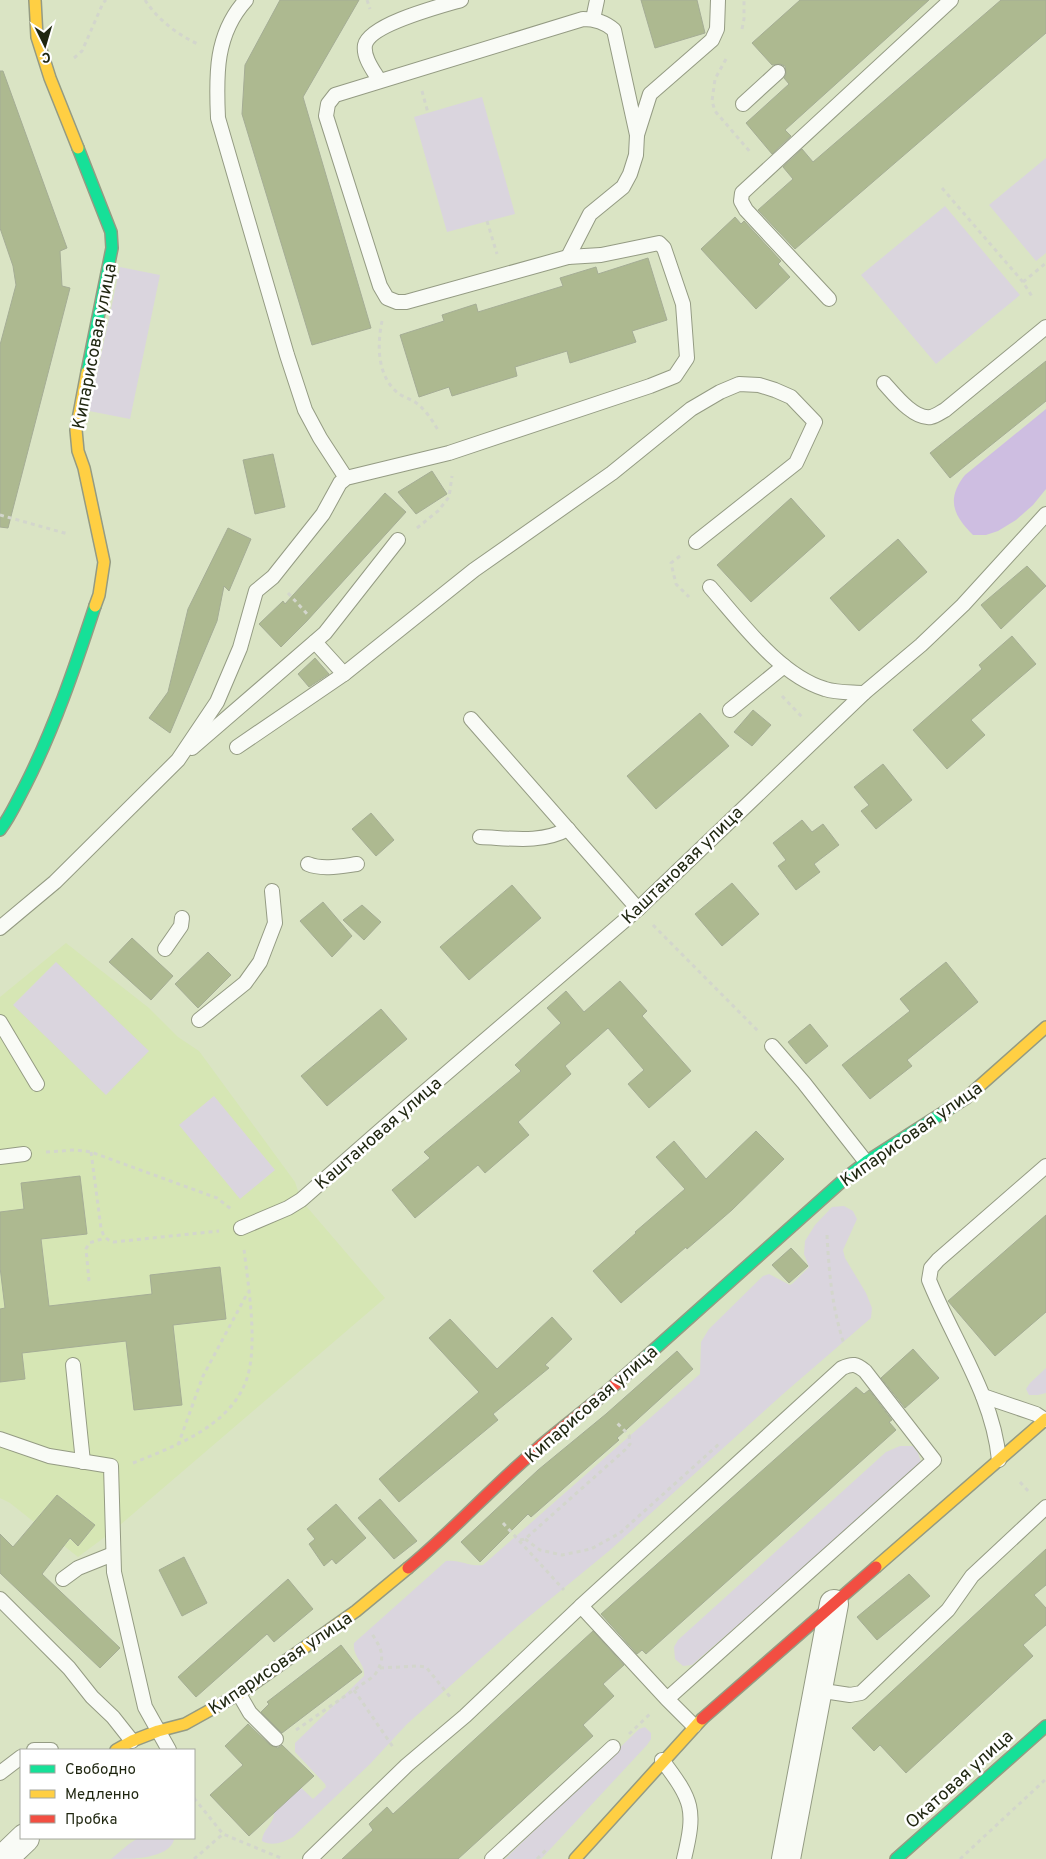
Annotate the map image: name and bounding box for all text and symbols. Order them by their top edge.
north arrow [20,20,70,70]
text: С [41,48,51,65]
street label: Кипарисовая улица [68,261,123,431]
street label: Каштановая улица [617,802,749,930]
street label: Каштановая улица [311,1073,447,1196]
street label: Кипарисовая улица [836,1077,988,1193]
street label: Кипарисовая улица [521,1341,663,1469]
street label: Кипарисовая улица [205,1608,357,1721]
street label: Окатовая улица [901,1726,1019,1835]
legend [20,1749,195,1839]
text: Свободно [65,1761,136,1780]
text: Медленно [65,1786,139,1805]
text: Пробка [65,1811,117,1830]

